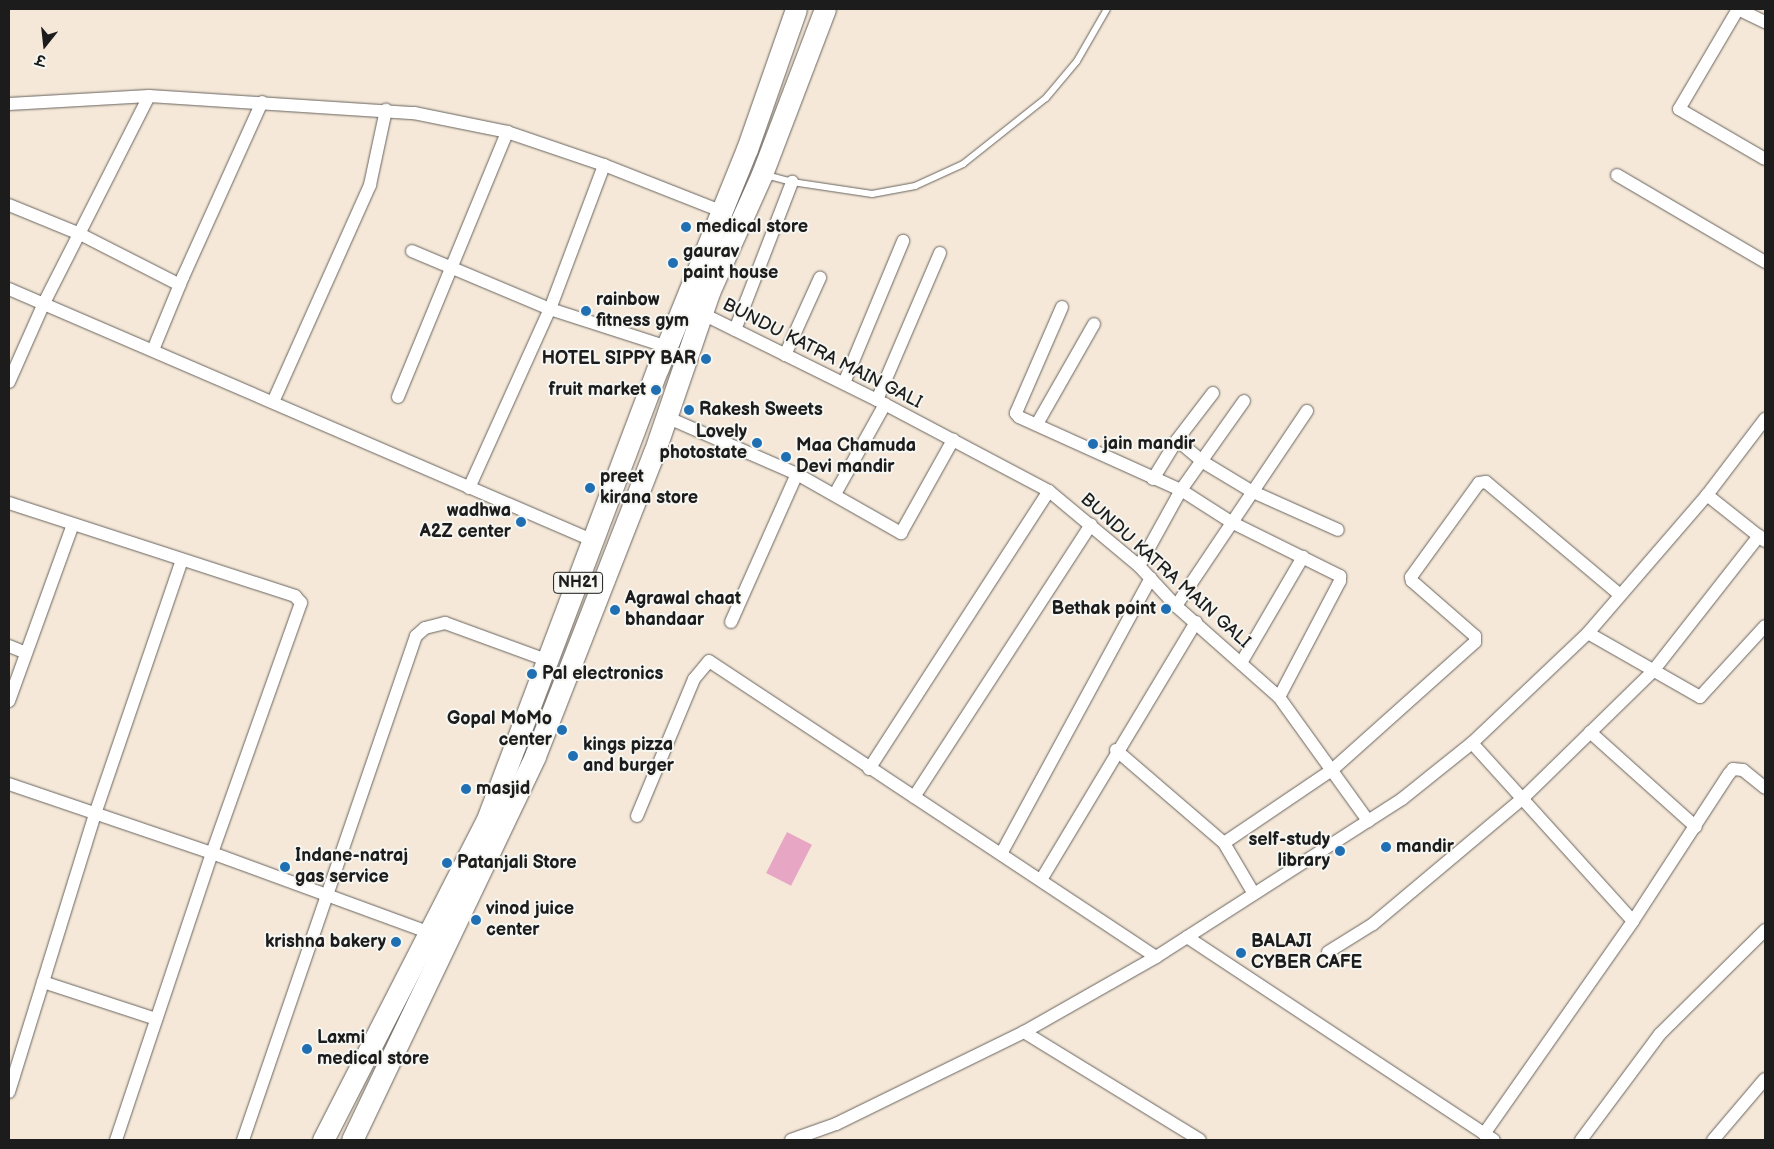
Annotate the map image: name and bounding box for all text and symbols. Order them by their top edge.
north arrow [20,20,70,70]
text: उ [34,50,48,69]
place label: medical store [696,216,808,238]
marker: medical store [680,221,692,233]
place label: gaurav paint house [683,242,778,284]
marker: gaurav paint house [667,257,679,269]
place label: rainbow fitness gym [596,290,689,332]
street label: BUNDU KATRA MAIN GALI [719,294,925,414]
marker: rainbow fitness gym [580,305,592,317]
place label: HOTEL SIPPY BAR [542,348,696,370]
marker: HOTEL SIPPY BAR [700,353,712,365]
place label: fruit market [549,379,646,401]
marker: fruit market [650,384,662,396]
place label: Rakesh Sweets [699,399,823,421]
marker: Rakesh Sweets [683,404,695,416]
place label: Lovely photostate [660,422,747,464]
place label: jain mandir [1103,433,1195,455]
place label: Maa Chamuda Devi mandir [796,436,916,478]
marker: Lovely photostate [751,437,763,449]
marker: jain mandir [1087,438,1099,450]
marker: Maa Chamuda Devi mandir [780,451,792,463]
place label: preet kirana store [600,467,698,509]
marker: preet kirana store [584,482,596,494]
street label: BUNDU KATRA MAIN GALI [1076,489,1254,653]
place label: wadhwa A2Z center [420,501,511,544]
marker: wadhwa A2Z center [515,516,527,528]
road number: NH21 [553,570,603,596]
place label: Agrawal chaat bhandaar [625,589,741,632]
place label: Bethak point [1051,598,1156,620]
marker: Bethak point [1160,603,1172,615]
marker: Agrawal chaat bhandaar [609,604,621,616]
place label: Pal electronics [542,663,663,685]
marker: Pal electronics [526,668,538,680]
place label: Gopal MoMo center [447,709,552,752]
marker: Gopal MoMo center [556,724,568,736]
place label: kings pizza and burger [583,735,674,778]
marker: kings pizza and burger [567,750,579,762]
place label: masjid [476,778,530,800]
marker: masjid [460,783,472,795]
place label: self-study library [1248,830,1330,872]
place label: mandir [1396,836,1454,858]
marker: mandir [1380,841,1392,853]
marker: self-study library [1334,845,1346,857]
place label: Indane-natraj gas service [295,846,408,889]
place label: Patanjali Store [457,852,577,874]
marker: Patanjali Store [441,857,453,869]
marker: Indane-natraj gas service [279,861,291,873]
place label: vinod juice center [486,899,574,942]
marker: vinod juice center [470,914,482,926]
place label: krishna bakery [265,931,386,953]
place label: BALAJI CYBER CAFE [1251,932,1362,974]
marker: krishna bakery [390,936,402,948]
marker: BALAJI CYBER CAFE [1235,947,1247,959]
place label: Laxmi medical store [317,1028,429,1070]
marker: Laxmi medical store [301,1043,313,1055]

